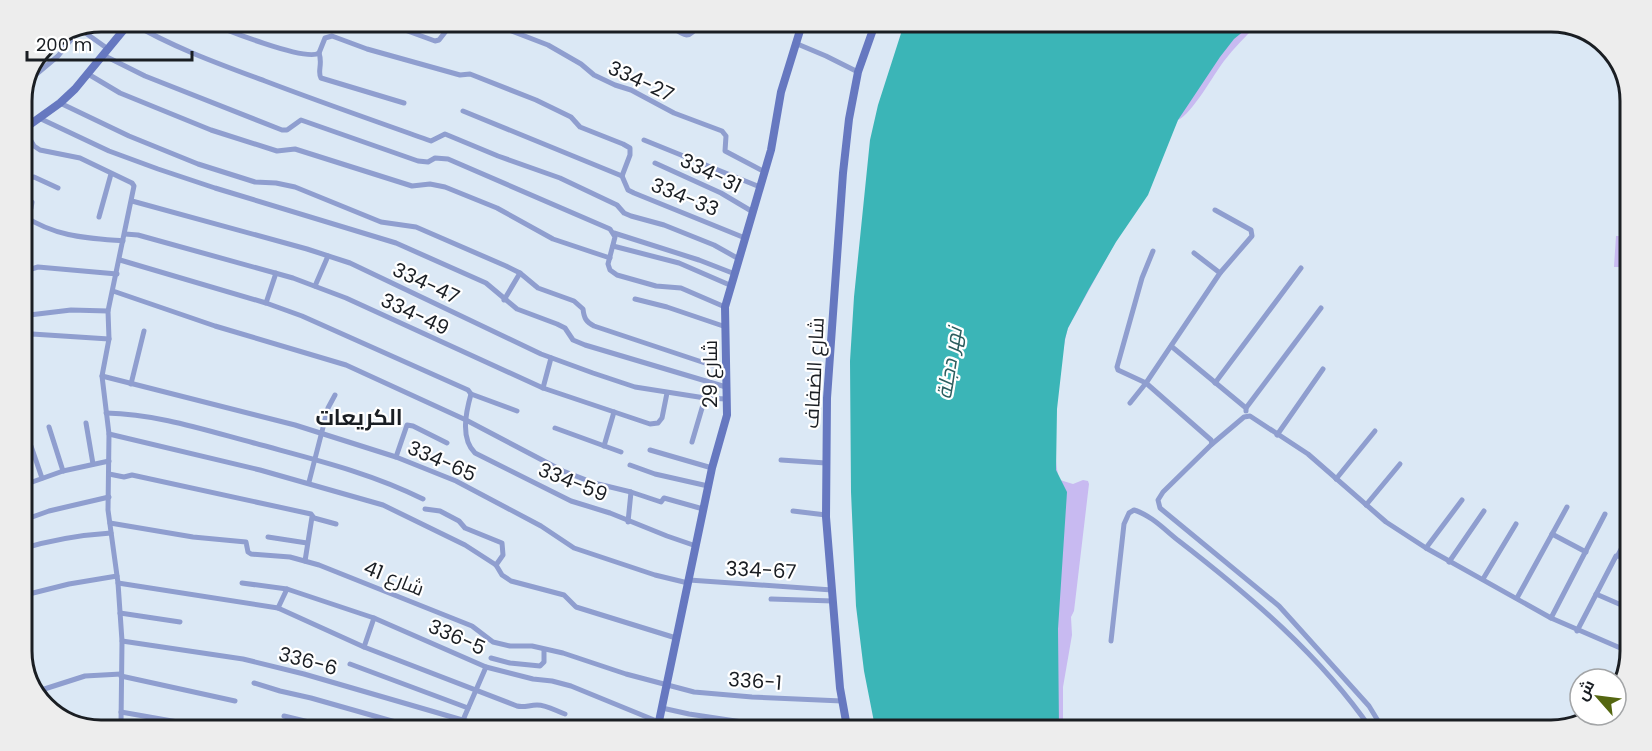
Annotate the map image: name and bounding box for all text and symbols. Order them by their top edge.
scale bar [27,24,192,62]
text: 200 m [36,32,92,57]
street label: 334-27 [604,54,679,108]
street label: 334-31 [675,146,747,200]
street label: 334-33 [647,171,723,223]
street label: 334-47 [388,255,464,311]
street label: 334-49 [376,286,454,342]
street label: شارع الضفاف [797,317,831,429]
water label: نهر دجلة [929,323,969,401]
street label: شارع 29 [696,340,724,408]
district label: الكريعات [315,402,403,433]
street label: 334-65 [403,433,481,489]
street label: 334-59 [534,455,612,509]
street label: شارع 41 [360,553,428,603]
street label: 334-67 [725,554,797,586]
street label: 336-5 [424,612,490,662]
street label: 336-6 [275,640,341,682]
street label: 336-1 [727,665,783,697]
north arrow [1568,667,1628,727]
text: ش [1570,676,1600,705]

